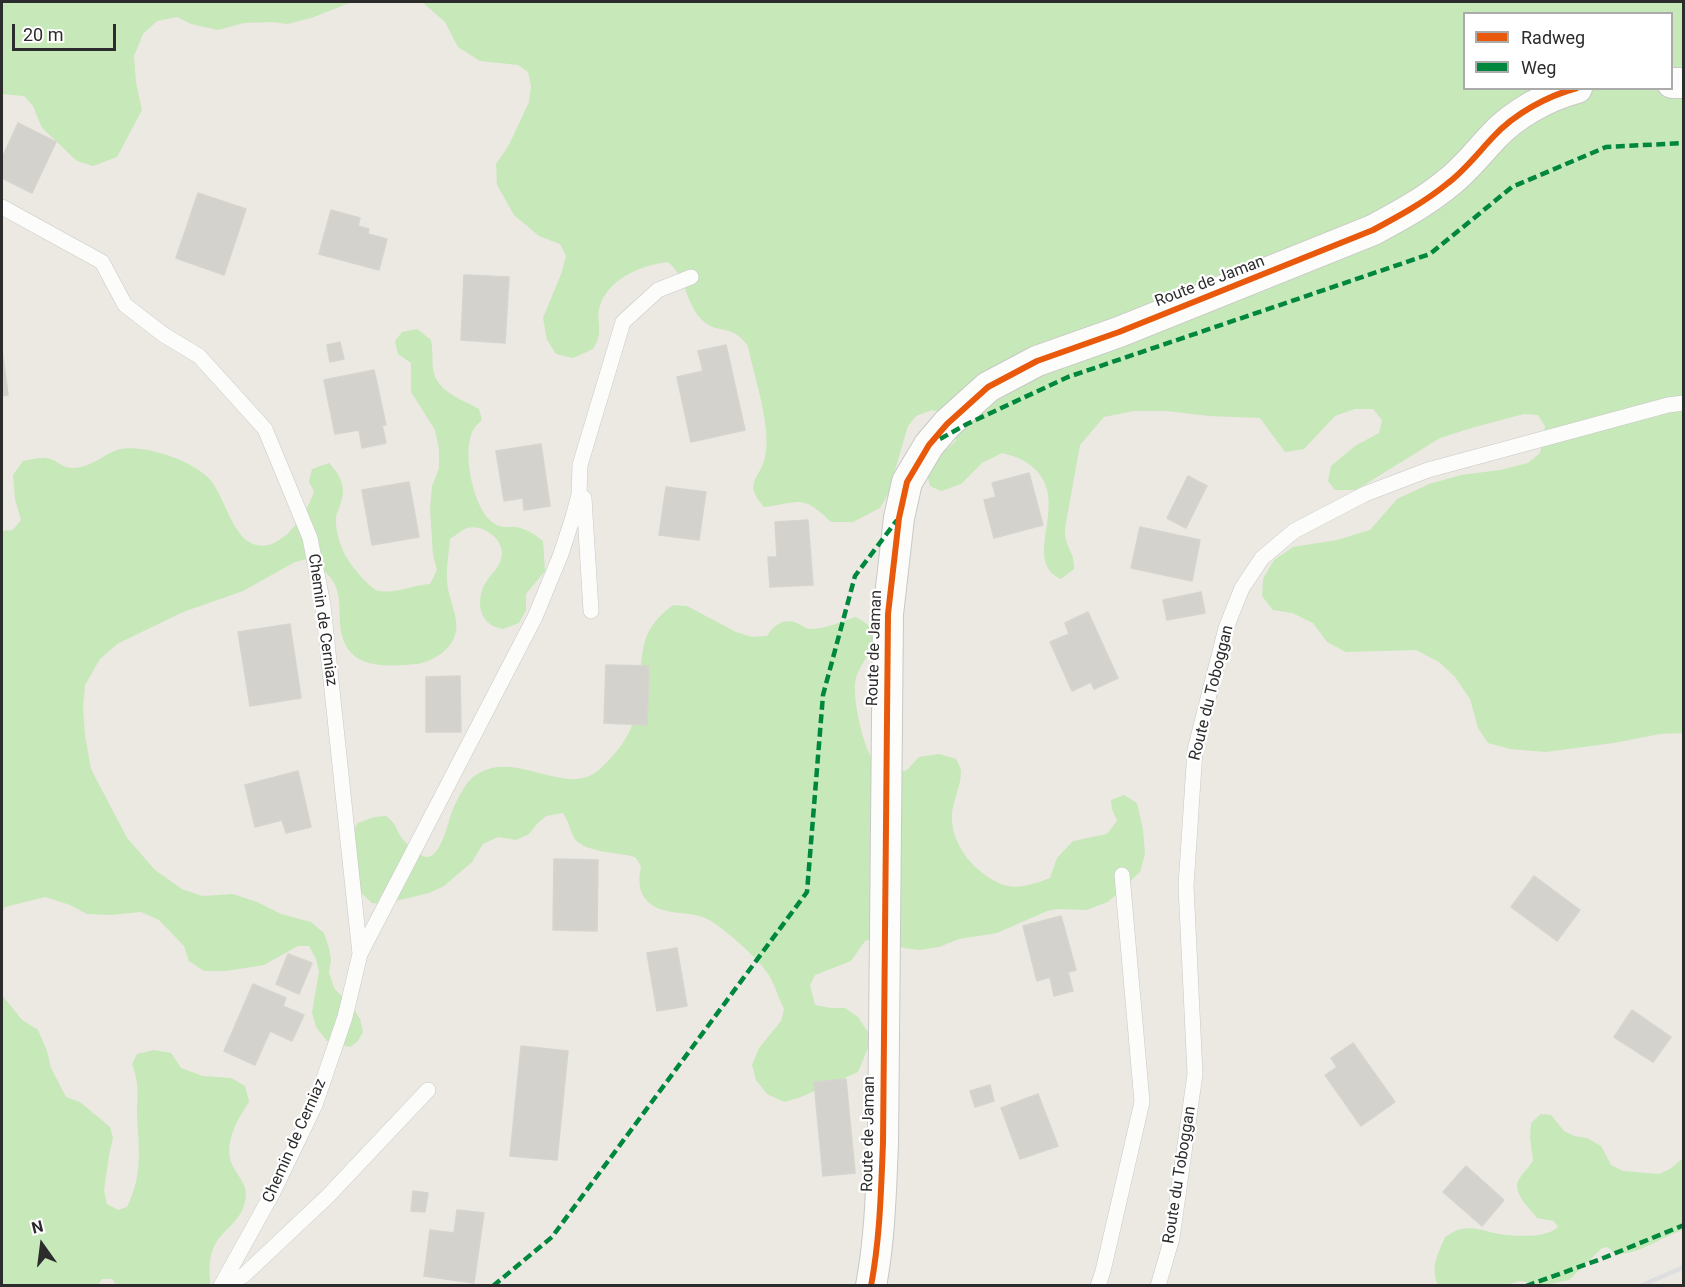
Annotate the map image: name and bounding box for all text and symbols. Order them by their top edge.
scale bar [15,12,118,50]
legend [1463,12,1673,90]
text: 20 m [23,24,63,45]
text: Radweg [1521,27,1585,48]
text: Weg [1521,57,1556,78]
street label: Route de Jaman [1152,252,1268,312]
street label: Chemin de Cerniaz [303,553,341,687]
street label: Route de Jaman [863,590,887,706]
street label: Route du Toboggan [1186,623,1238,763]
street label: Chemin de Cerniaz [259,1076,331,1206]
street label: Route de Jaman [858,1076,880,1192]
street label: Route du Toboggan [1160,1105,1200,1245]
north arrow [12,1215,72,1275]
text: N [30,1216,45,1238]

